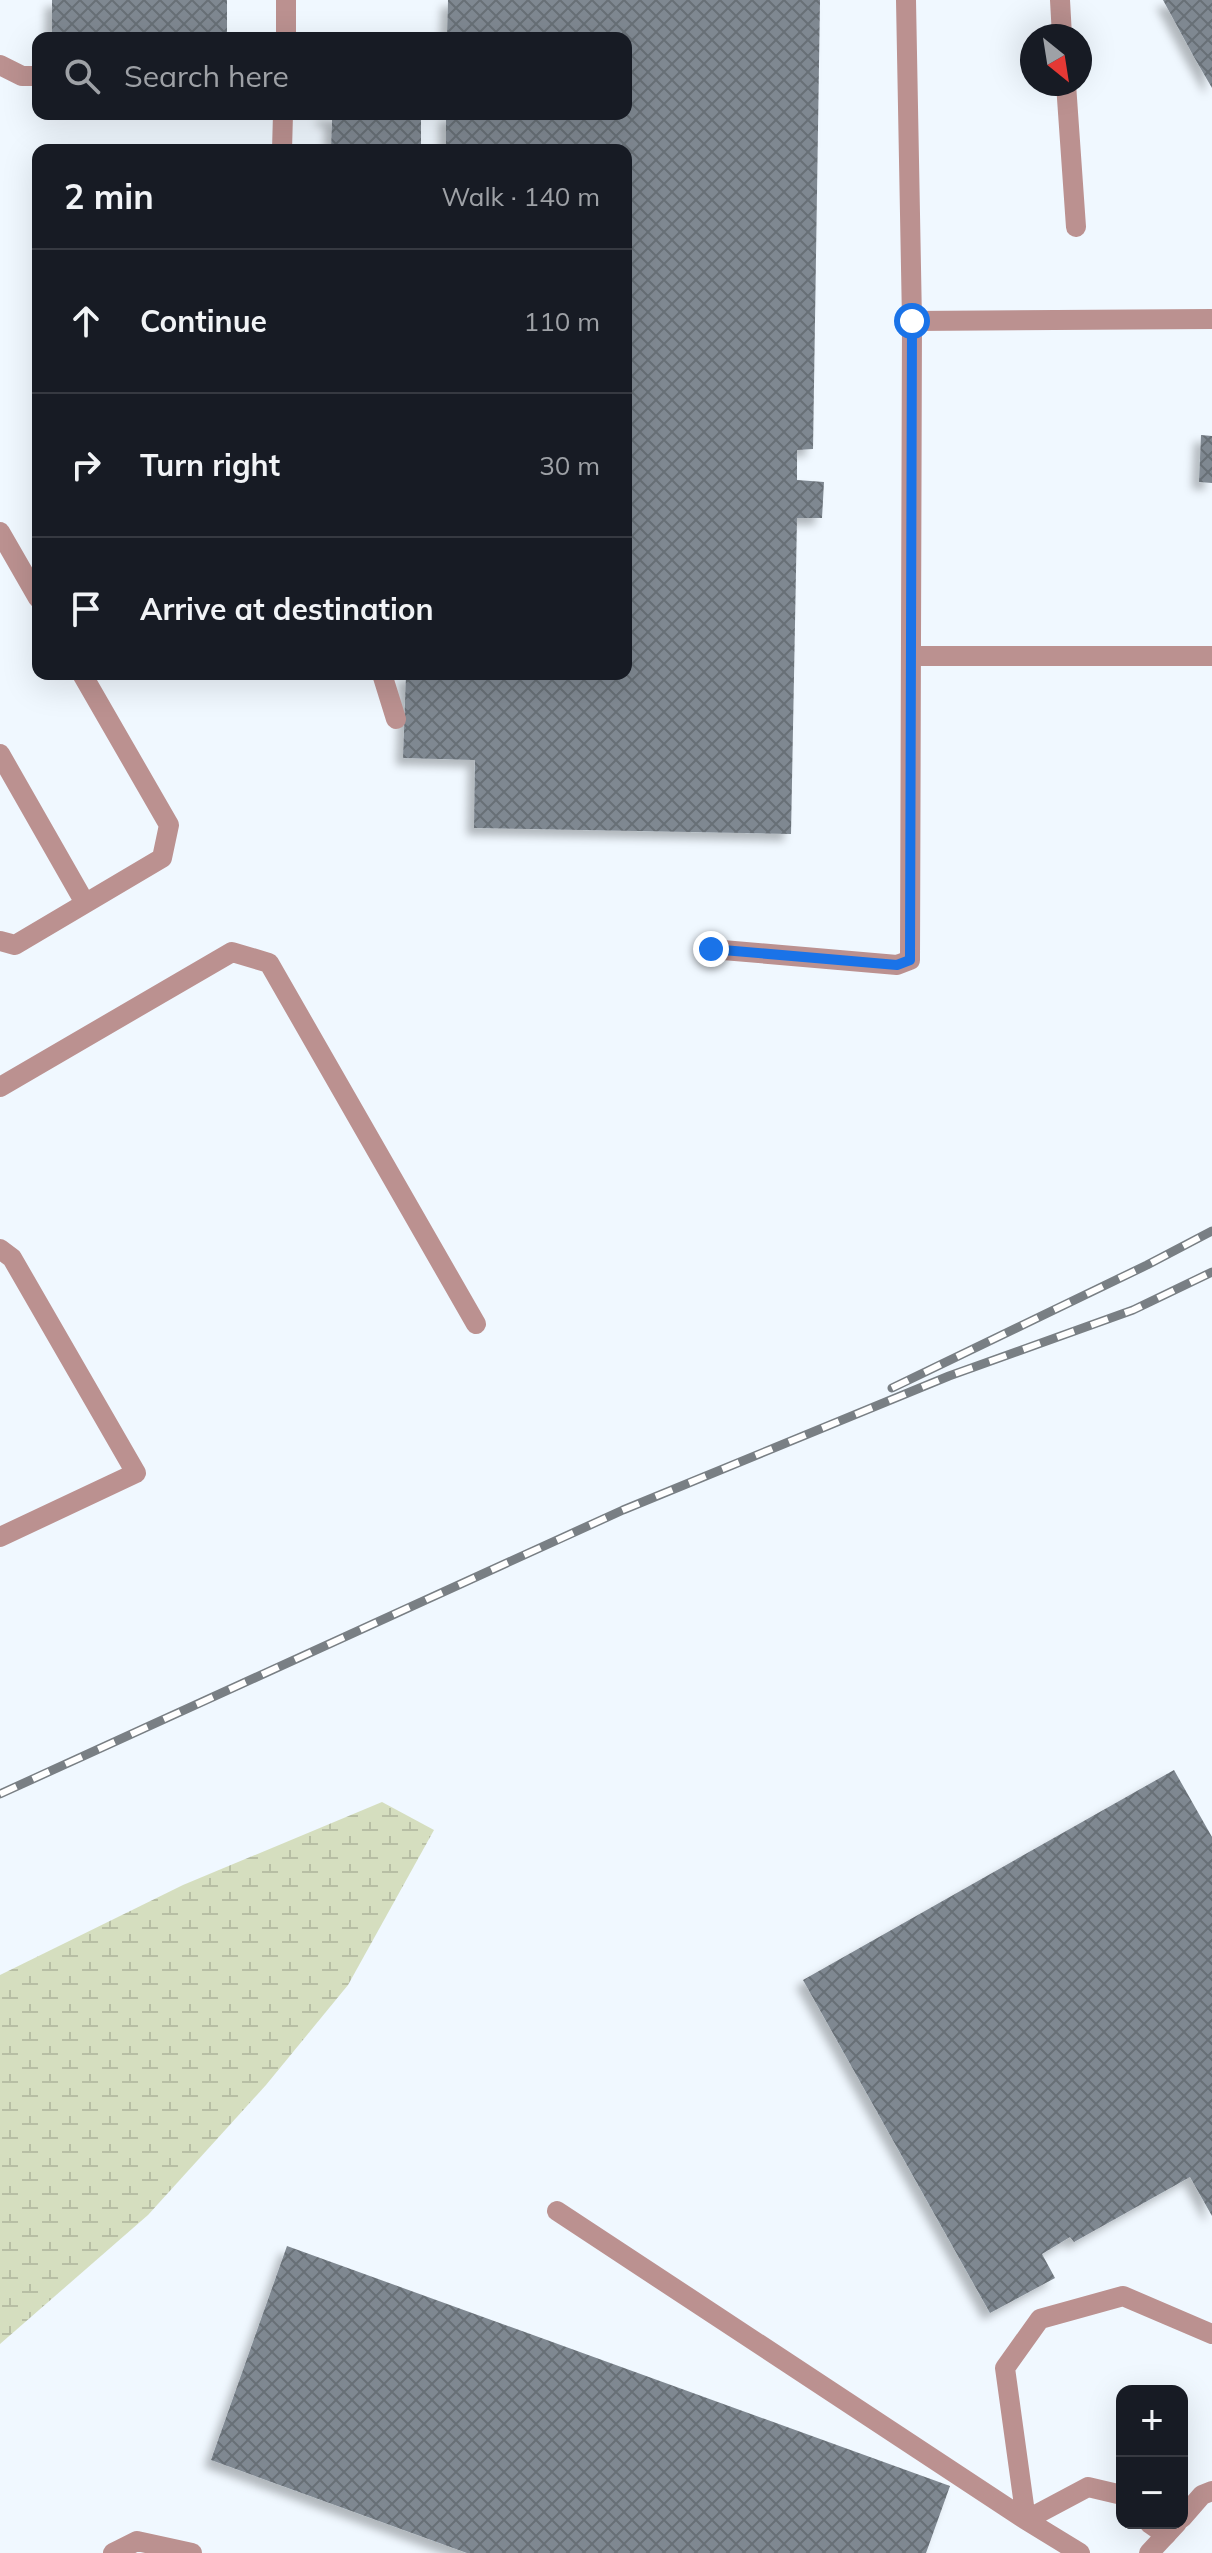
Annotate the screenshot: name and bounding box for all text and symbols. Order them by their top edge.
north arrow [1020,24,1092,96]
search box [32,32,632,120]
icon: search [60,54,104,98]
text: Search here [124,57,289,95]
text: 2 min [64,175,154,218]
text: Walk · 140 m [441,180,600,213]
icon: ahead [64,299,108,343]
text: Continue [140,302,267,340]
route start [894,303,930,339]
text: 110 m [524,305,600,338]
icon: right [64,443,108,487]
text: Turn right [140,446,280,484]
text: 30 m [539,449,600,482]
icon: arrive [64,587,108,631]
text: Arrive at destination [140,590,434,628]
route end [693,931,729,967]
map controls [1116,2385,1188,2529]
button: + [1116,2385,1188,2457]
button: − [1116,2457,1188,2529]

